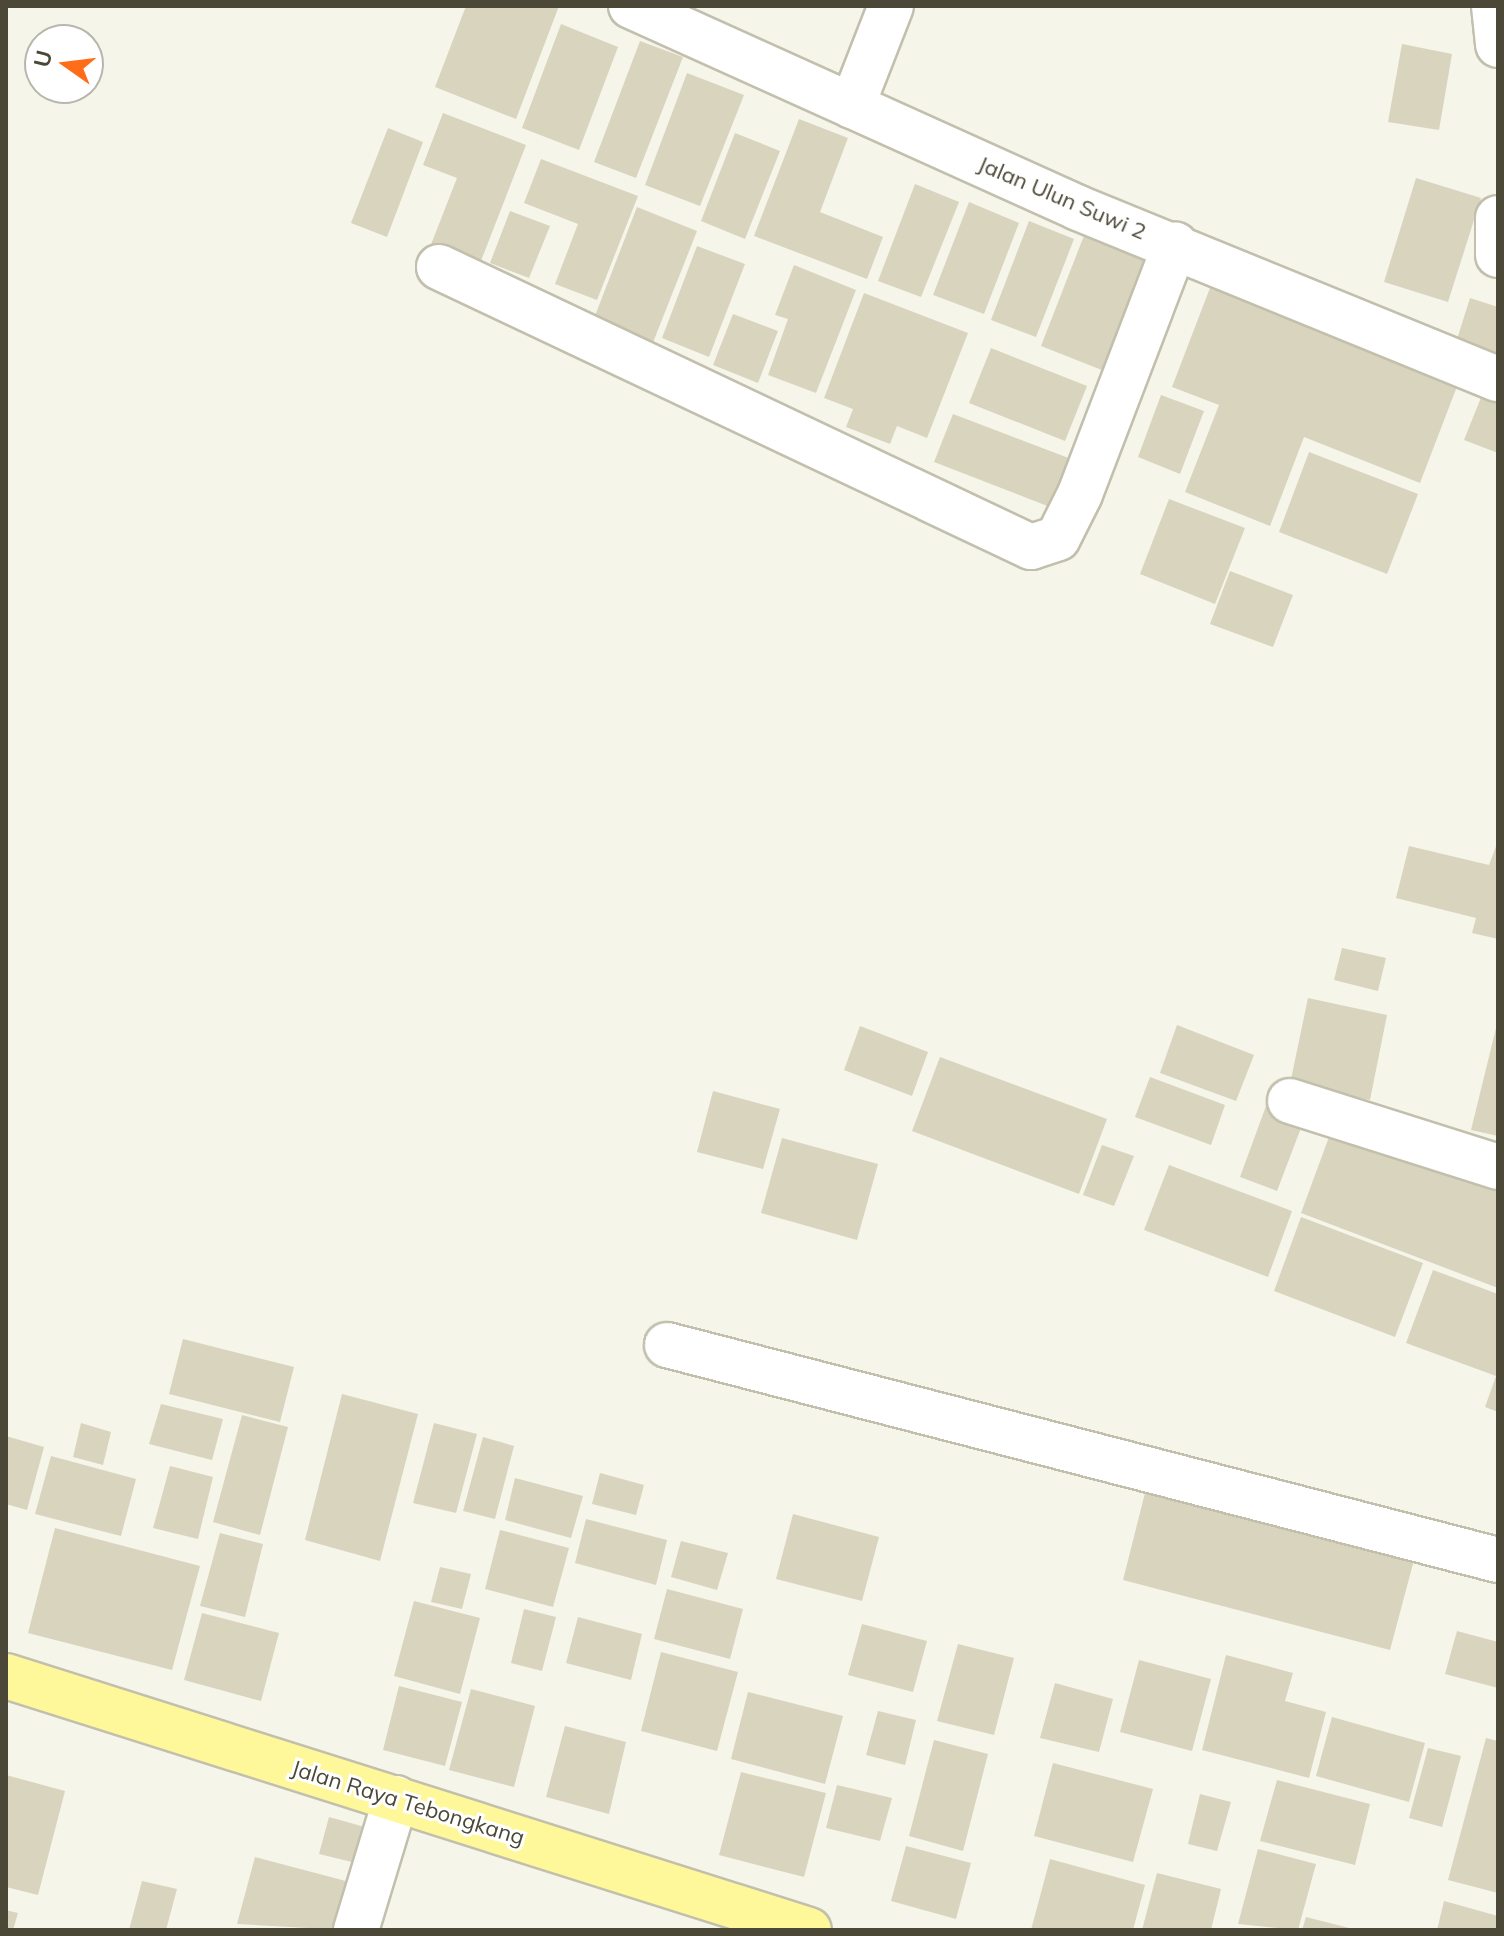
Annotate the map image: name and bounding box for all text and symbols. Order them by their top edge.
north arrow [24,24,104,104]
text: U [27,47,58,70]
street label: Jalan Ulun Suwi 2 [974,151,1150,245]
street label: Jalan Raya Tebongkang [288,1755,528,1851]

